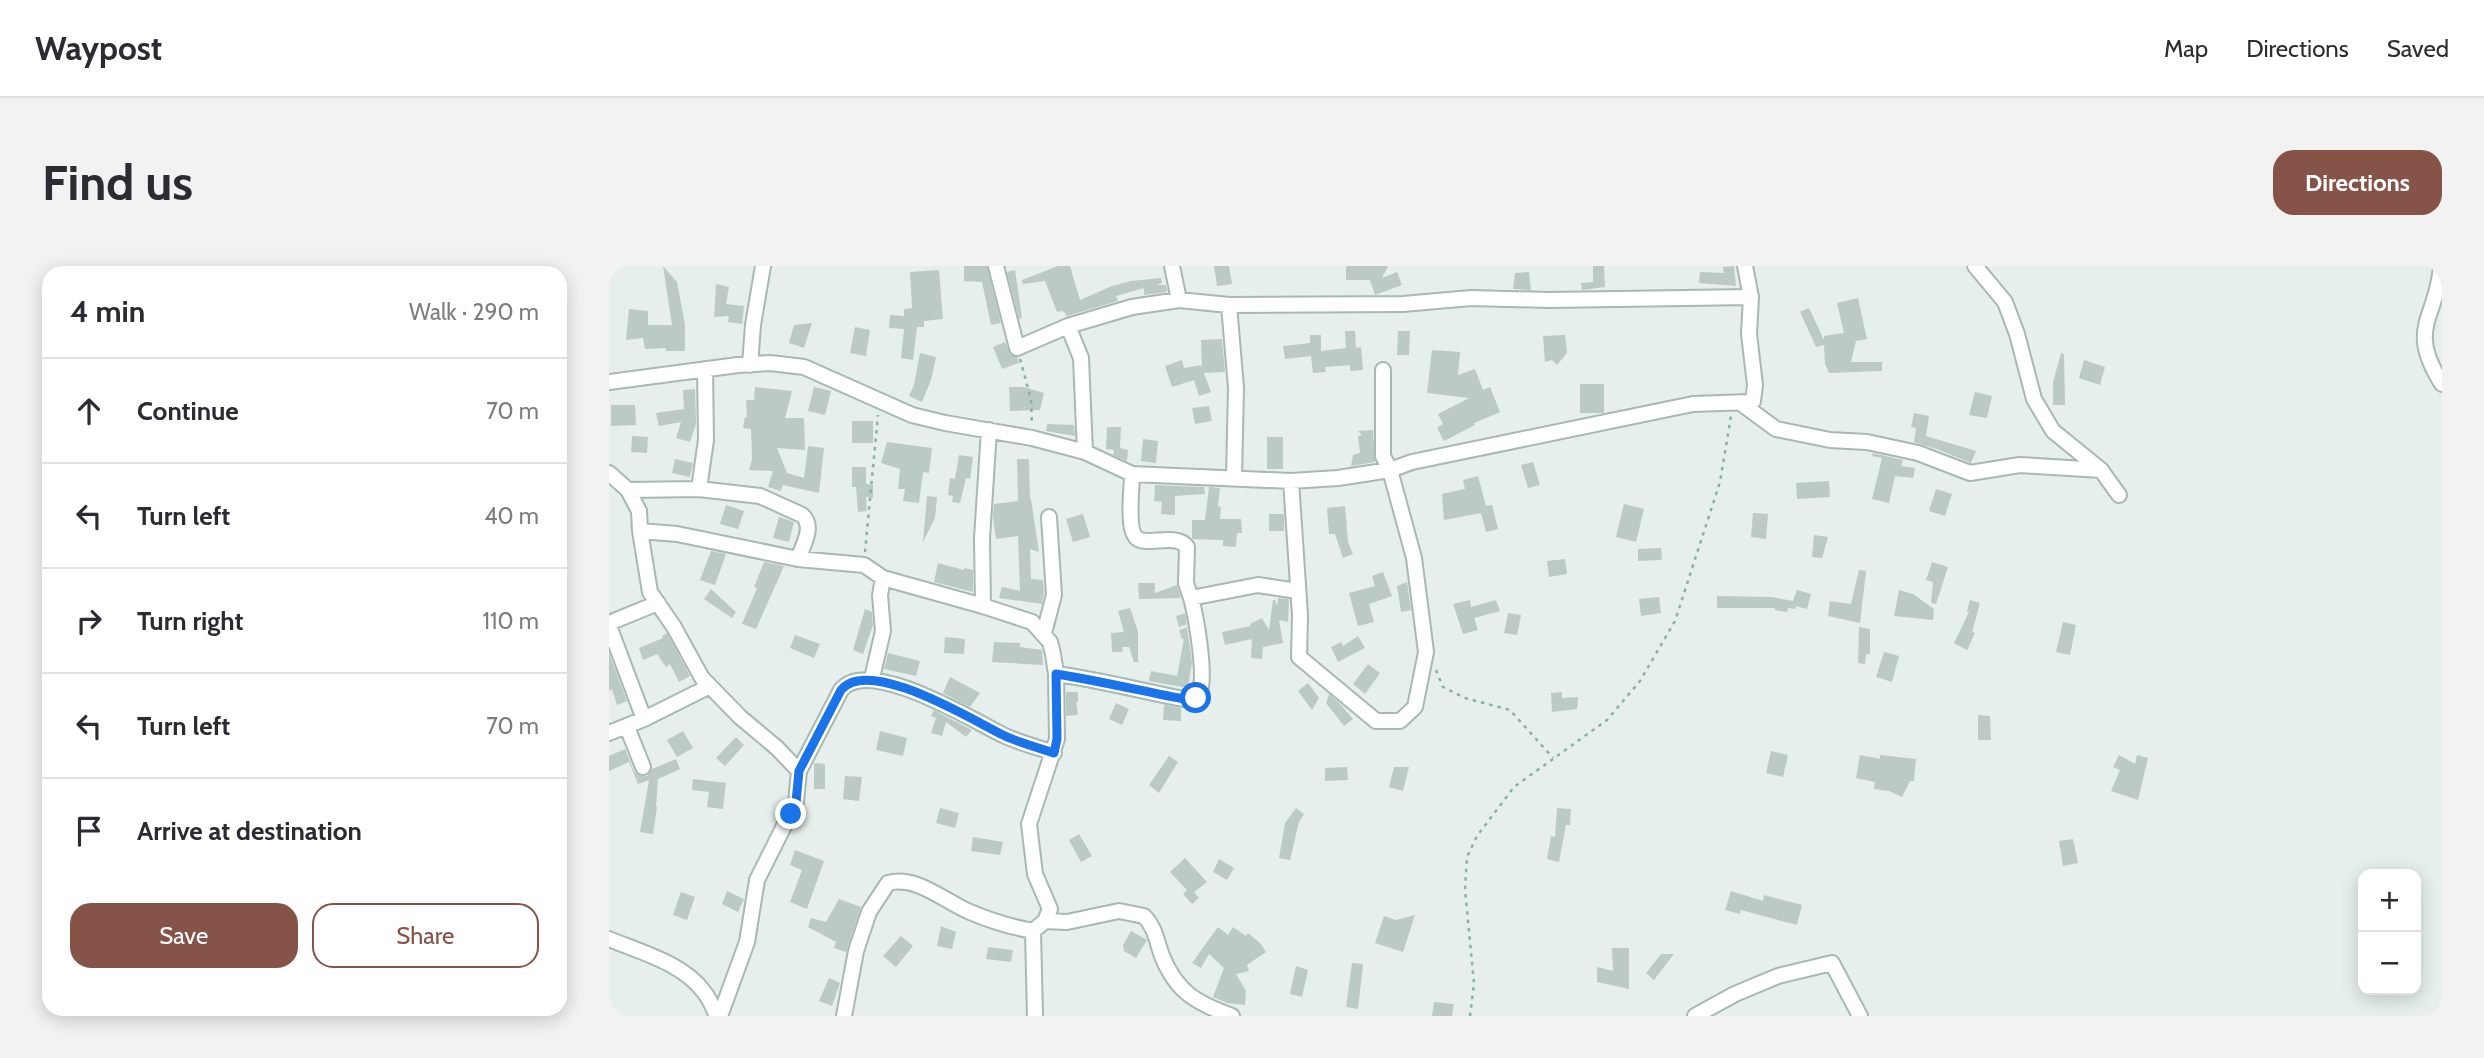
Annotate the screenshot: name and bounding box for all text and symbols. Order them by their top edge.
text: Waypost [35,28,162,68]
text: Map [2164,34,2208,63]
text: Directions [2246,34,2349,63]
text: Saved [2387,34,2449,63]
button: Directions [2273,150,2442,215]
text: Find us [42,153,193,212]
text: 4 min [70,293,145,330]
text: Walk · 290 m [409,298,539,326]
icon: ahead [70,392,108,430]
text: Continue [137,395,239,427]
text: 70 m [486,397,539,425]
icon: left [70,497,108,535]
text: Turn left [137,500,230,532]
text: 40 m [484,502,539,530]
icon: right [70,602,108,640]
text: Turn right [137,605,243,637]
text: 110 m [483,607,539,635]
route start [1180,682,1211,713]
icon: left [70,707,108,745]
text: Turn left [137,710,230,742]
text: 70 m [486,712,539,740]
route end [775,798,806,829]
icon: arrive [70,812,108,850]
text: Arrive at destination [137,815,362,847]
map controls [2358,869,2421,995]
button: + [2358,869,2421,932]
button: Save [70,903,298,968]
button: Share [312,903,539,968]
button: − [2358,932,2421,995]

